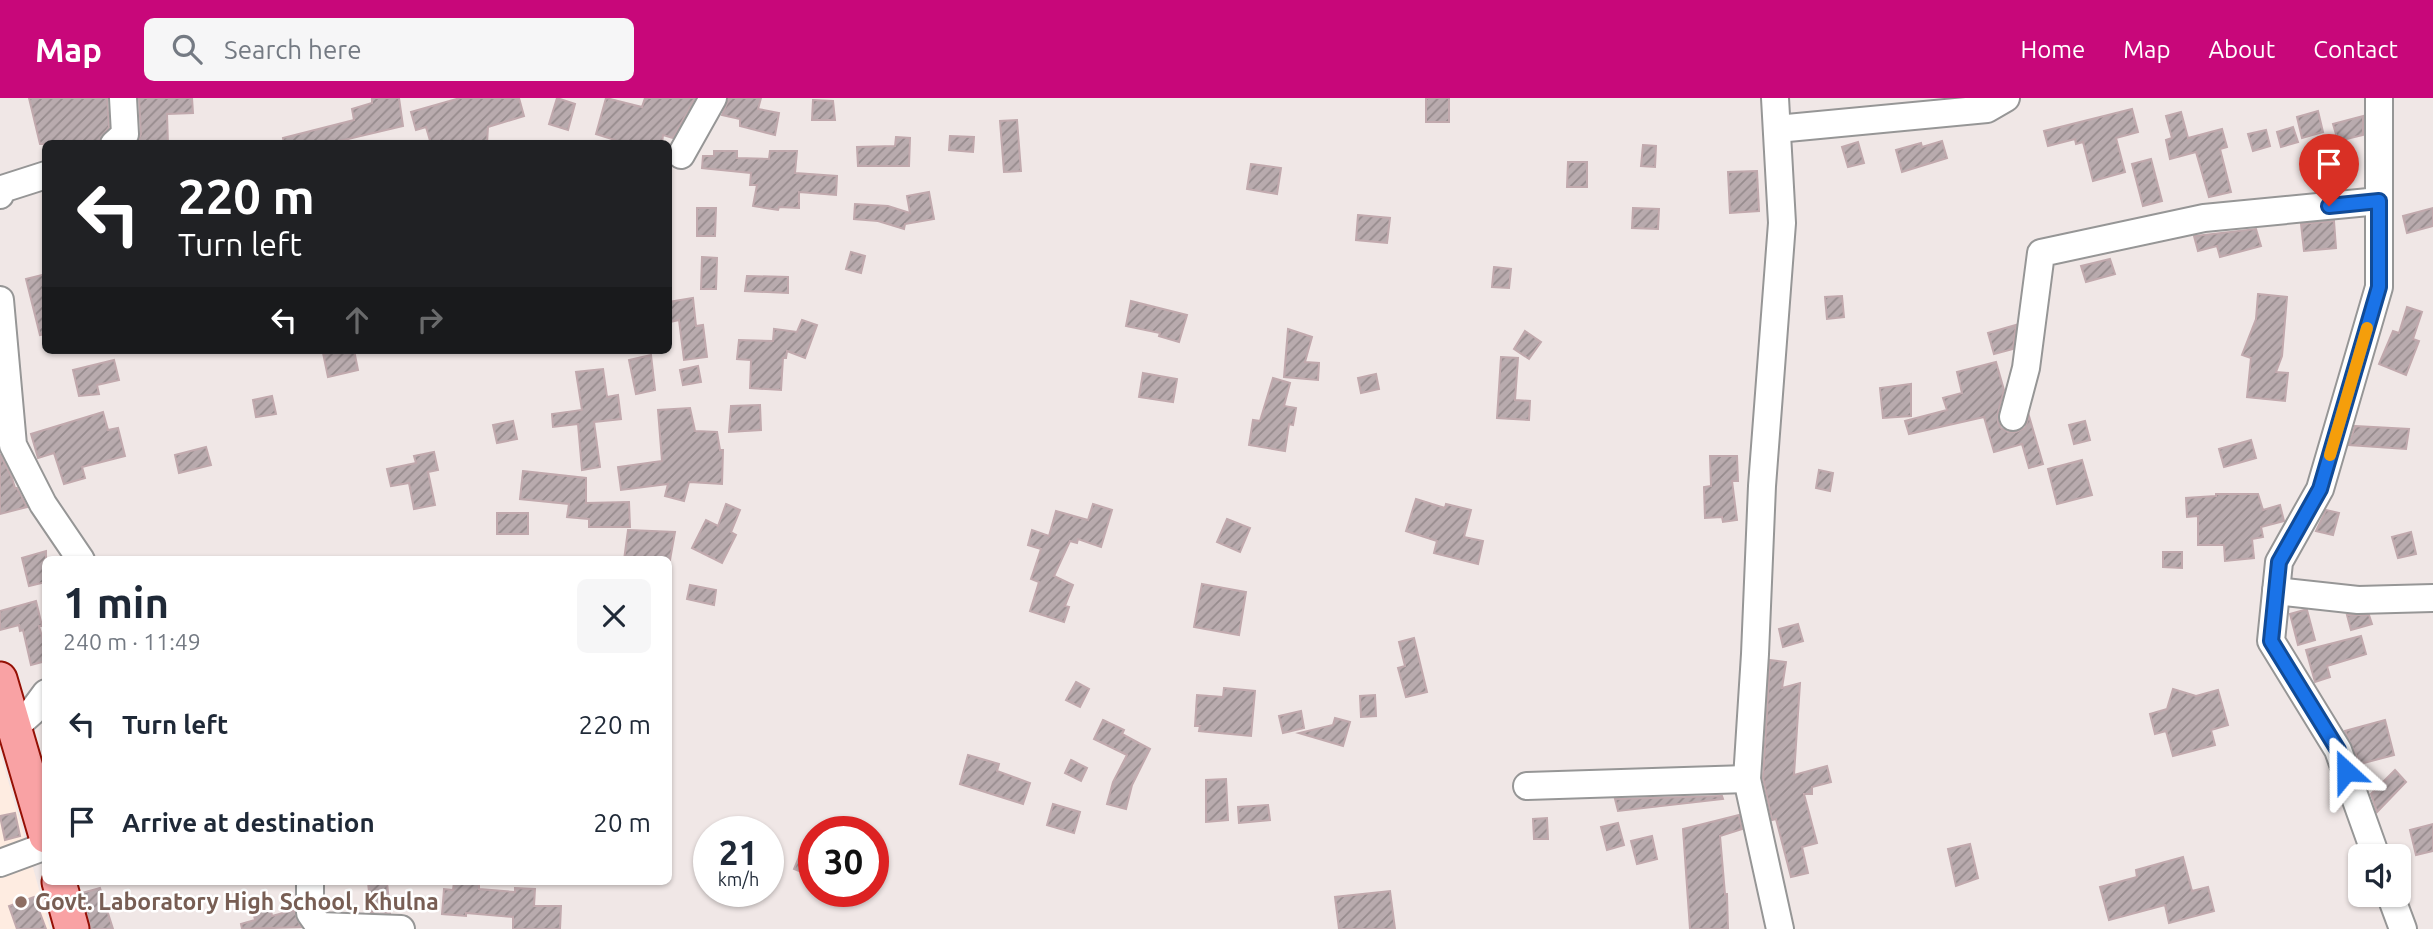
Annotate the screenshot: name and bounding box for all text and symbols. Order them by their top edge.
search box [144,18,634,81]
icon: search [168,30,206,68]
text: Map [35,31,102,68]
text: Search here [224,35,362,64]
text: Home [2020,36,2085,63]
text: Map [2123,36,2170,63]
text: About [2208,36,2275,63]
text: Contact [2313,36,2398,63]
pin [2299,134,2359,206]
icon: arrive [2310,145,2348,183]
icon: left [63,168,154,259]
text: 220 m [178,168,315,223]
text: Turn left [178,226,302,262]
icon: left [265,301,303,339]
icon: ahead [338,301,376,339]
icon: right [411,301,449,339]
text: 1 min [63,579,169,626]
button: close [577,579,651,653]
text: 240 m · 11:49 [63,629,201,654]
icon: left [63,705,101,743]
text: Turn left [122,710,228,739]
text: 220 m [579,710,651,739]
position arrow [2309,734,2383,808]
icon: arrive [63,803,101,841]
text: Arrive at destination [122,808,375,837]
text: 20 m [593,808,651,837]
speed limit sign: 30 [798,816,889,907]
text: 21 [719,832,758,872]
map controls [2348,844,2411,907]
button: sound [2348,844,2411,907]
text: km/h [718,869,759,889]
place label: Govt. Laboratory High School, Khulna [35,889,439,915]
marker: Govt. Laboratory High School, Khulna [13,894,29,910]

